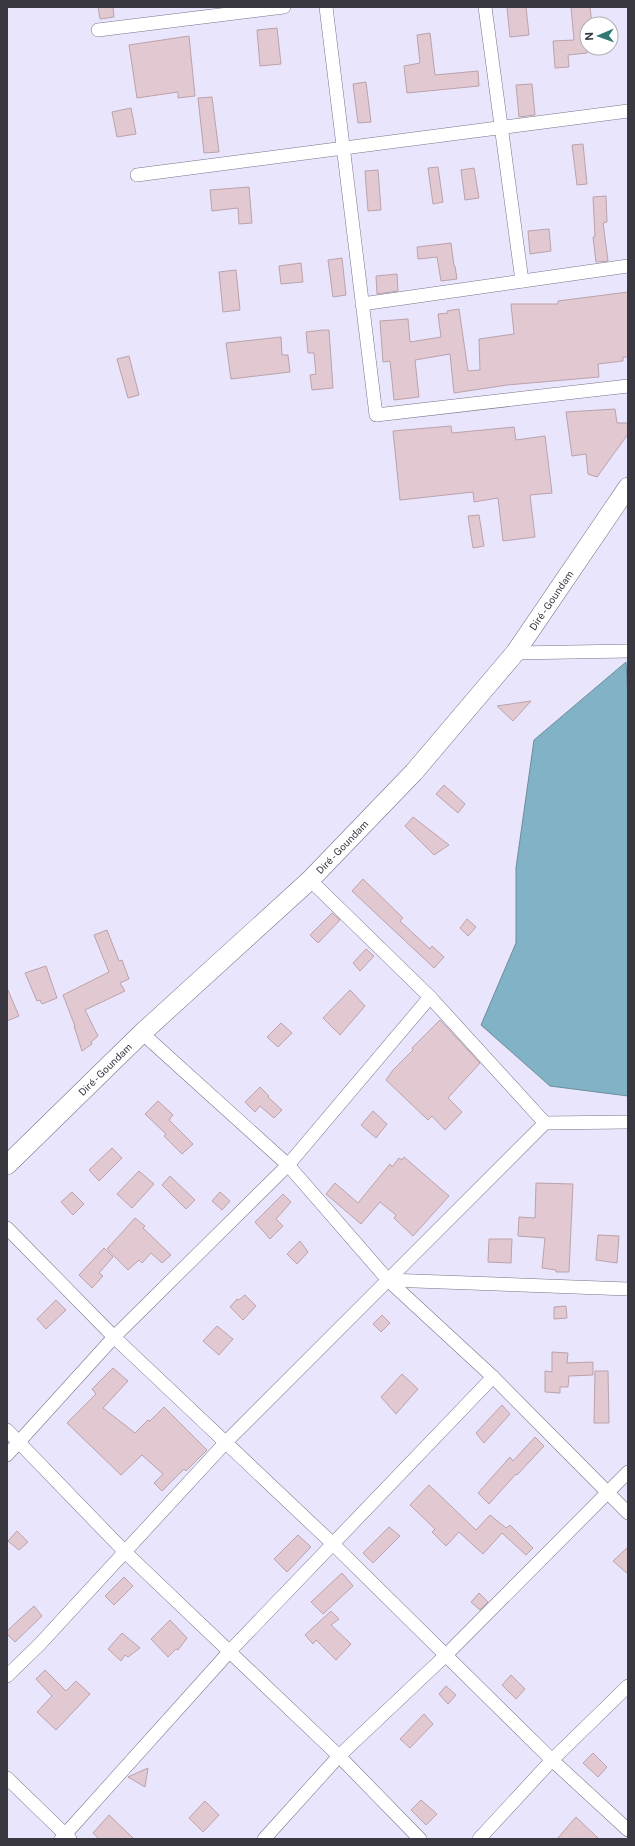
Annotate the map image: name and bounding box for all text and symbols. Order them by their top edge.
north arrow [579,16,619,56]
text: N [583,32,595,41]
street label: Diré - Goundam [526,568,576,632]
street label: Diré - Goundam [313,818,370,876]
street label: Diré - Goundam [76,1041,134,1098]

